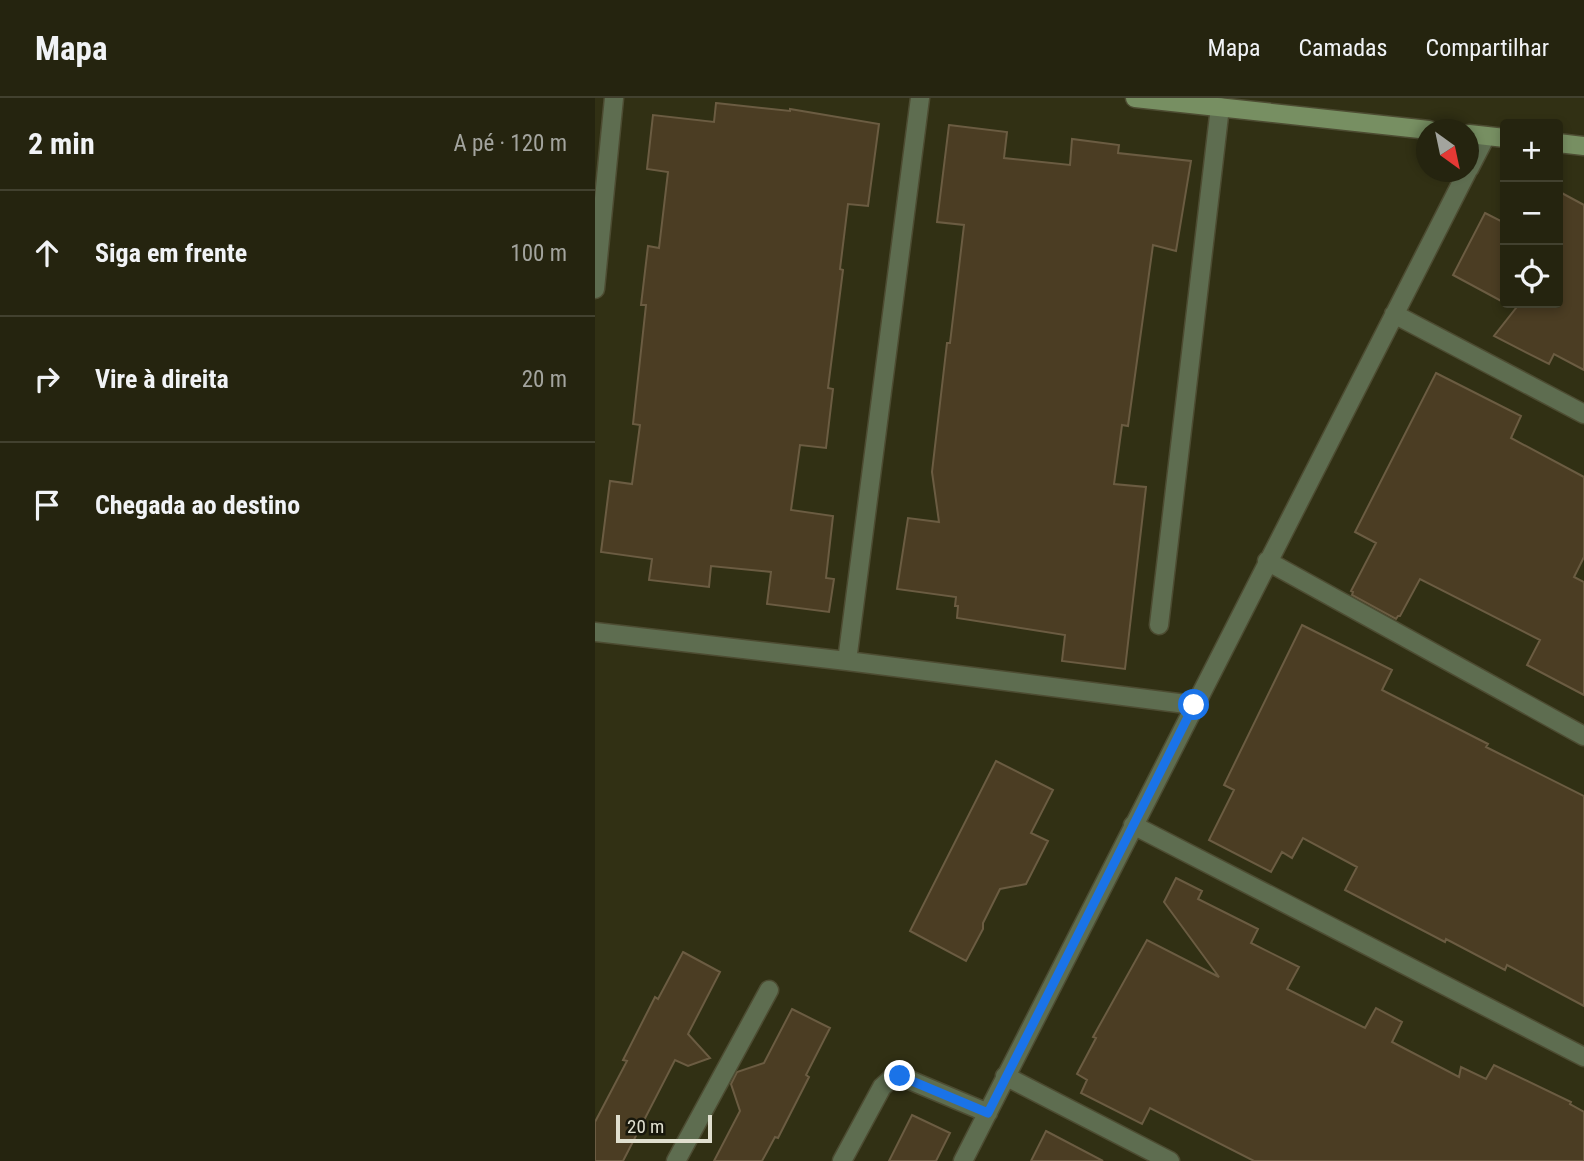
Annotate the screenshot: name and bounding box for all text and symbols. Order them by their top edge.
text: Mapa [35,29,107,68]
text: Mapa [1208,34,1261,62]
text: Camadas [1299,34,1388,62]
text: Compartilhar [1426,34,1549,62]
north arrow [1416,119,1479,182]
map controls [1500,119,1563,308]
button: + [1500,119,1563,182]
text: 2 min [28,126,95,161]
text: A pé · 120 m [454,130,567,157]
button: − [1500,182,1563,245]
icon: ahead [28,234,66,272]
text: Siga em frente [95,238,247,268]
text: 100 m [510,240,567,267]
button: locate [1500,245,1563,308]
icon: right [28,360,66,398]
text: Vire à direita [95,364,229,394]
text: 20 m [522,366,567,393]
icon: arrive [28,486,66,524]
text: Chegada ao destino [95,490,300,520]
route start [1178,689,1209,720]
route end [884,1060,915,1091]
scale bar [616,1112,712,1144]
text: 20 m [627,1115,664,1138]

